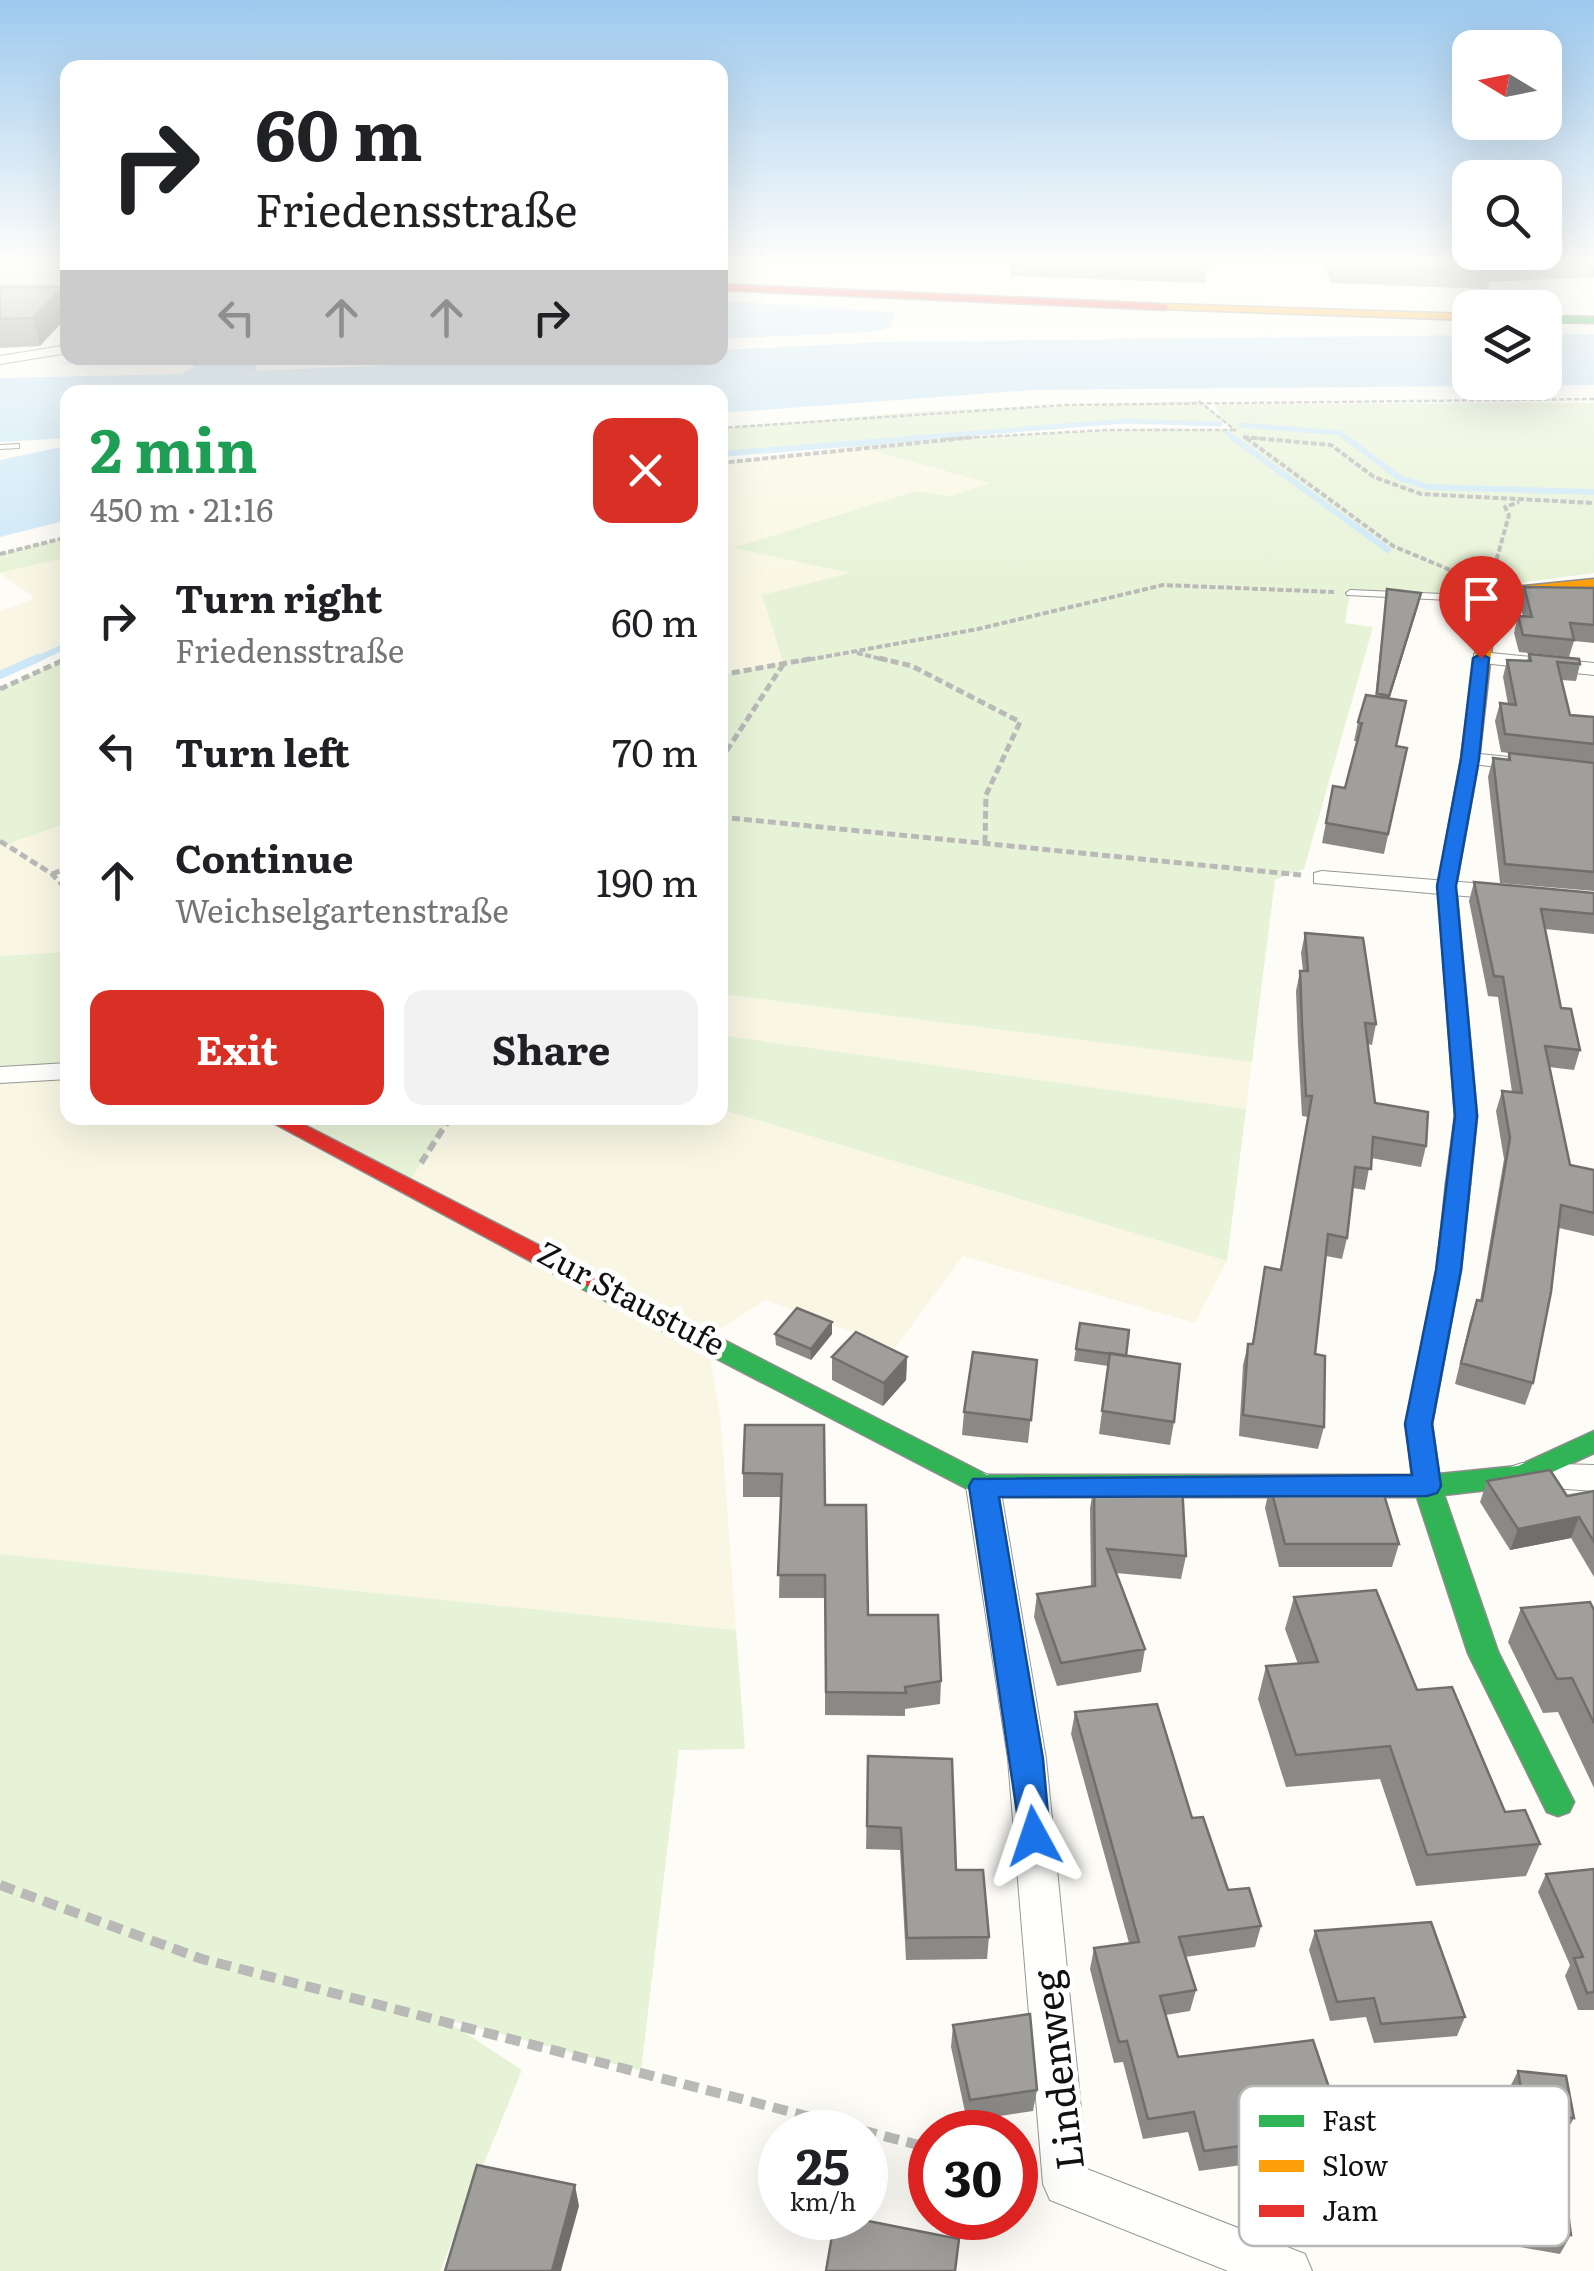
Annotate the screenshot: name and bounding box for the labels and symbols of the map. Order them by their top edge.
north arrow [1452,30,1562,140]
pin [1439,556,1524,659]
street label: Zur Staustufe [530,1227,735,1366]
position arrow [982,1784,1086,1888]
street label: Lindenweg [1015,1967,1096,2174]
legend [1239,2086,1569,2246]
text: Fast [1322,2098,1377,2140]
speed limit sign: 30 [908,2110,1038,2240]
text: Slow [1322,2143,1388,2185]
text: Jam [1322,2188,1378,2230]

